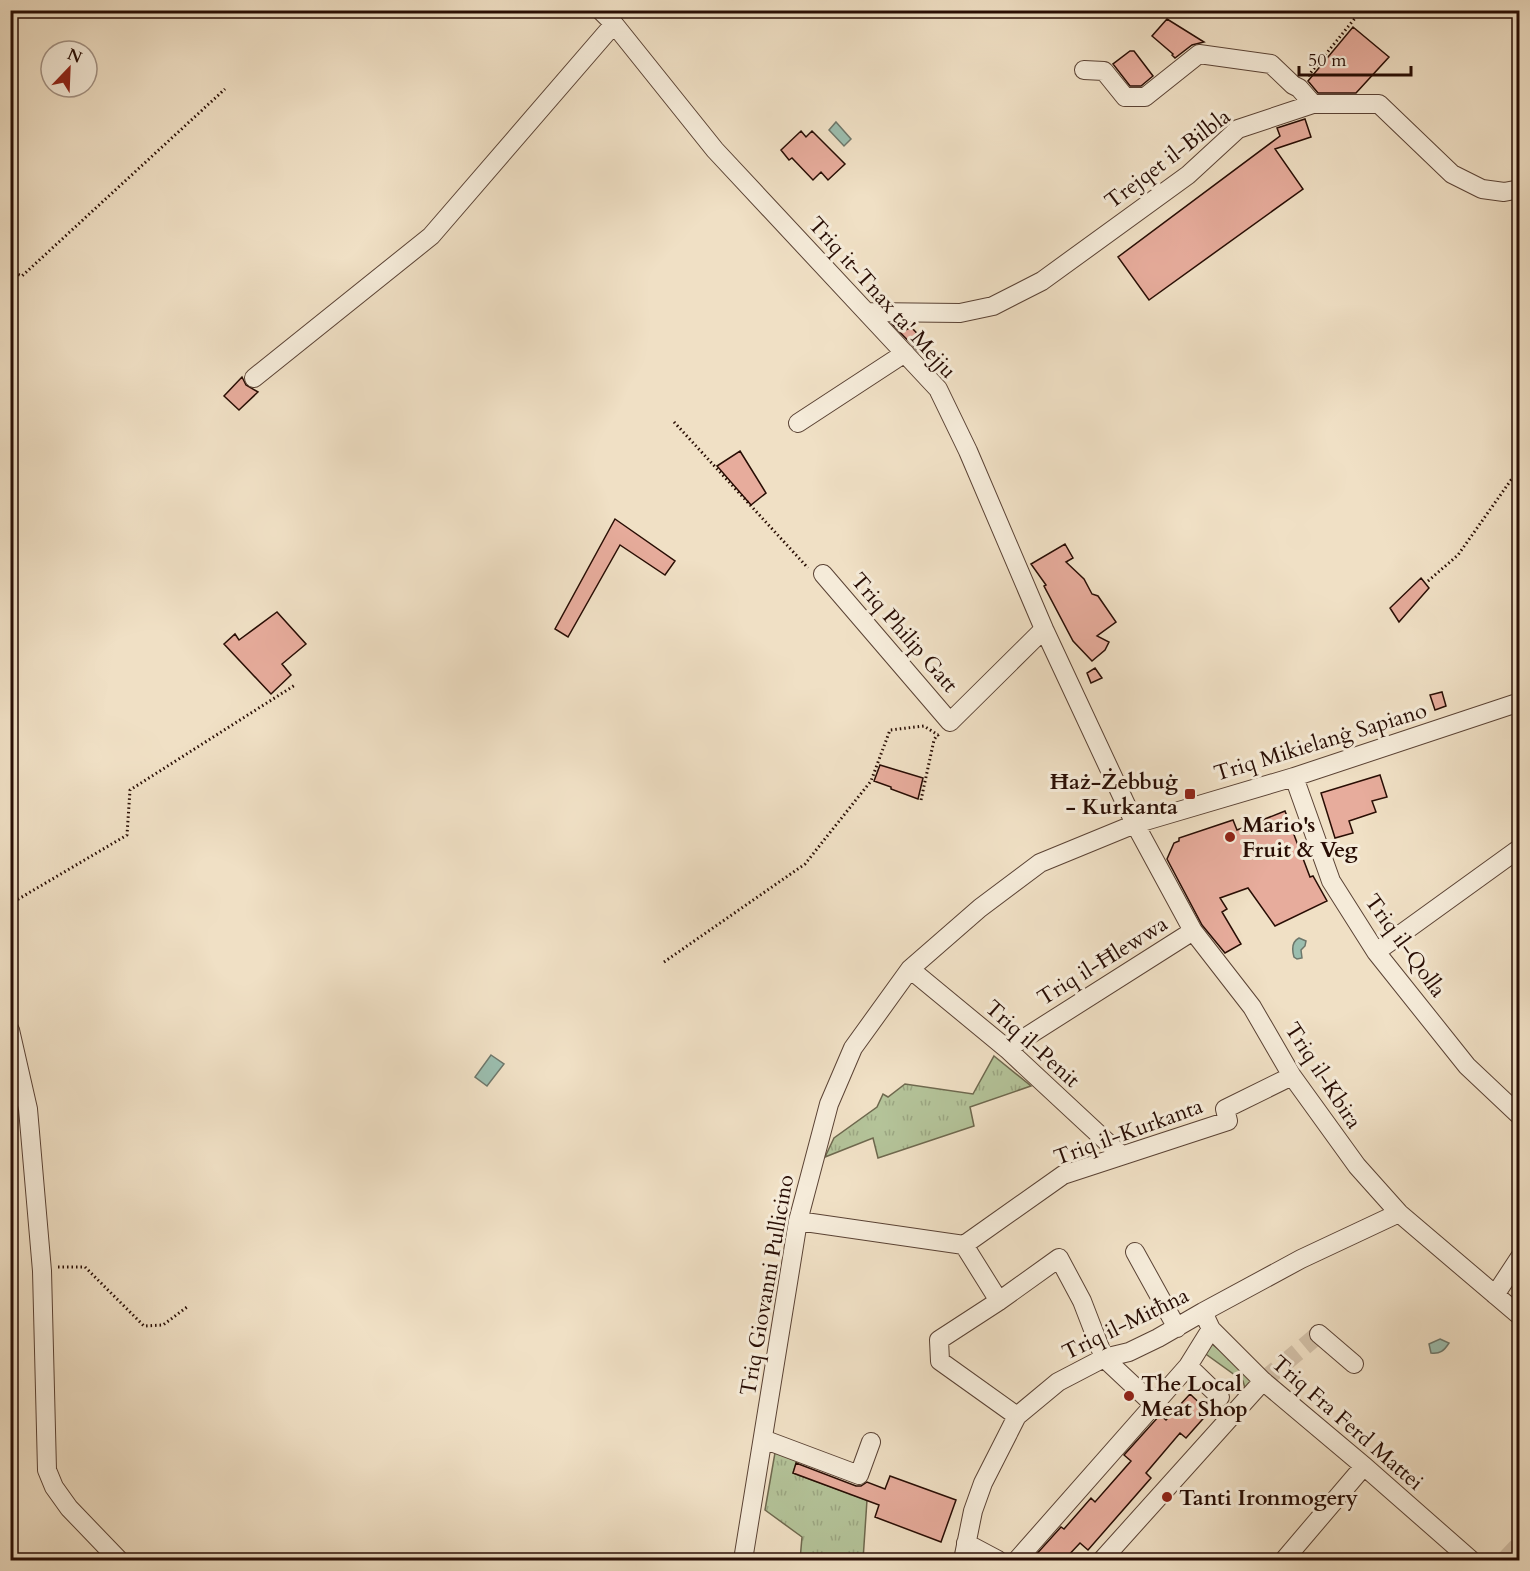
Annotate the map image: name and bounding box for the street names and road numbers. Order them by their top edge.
street label: Trejqet il-Bilbla [1099,101,1237,216]
street label: Triq it-Tnax ta' Mejju [801,210,963,385]
street label: Triq Philip Gatt [844,566,965,699]
street label: Triq Mikielanġ Sapiano [1210,695,1430,789]
street label: Triq il-Qolla [1357,888,1453,1004]
street label: Triq il-Ħlewwa [1032,909,1174,1013]
street label: Triq il-Penit [978,993,1086,1094]
street label: Triq il-Kbira [1277,1016,1369,1135]
street label: Triq il-Kurkanta [1050,1091,1207,1173]
street label: Triq Giovanni Pullicino [733,1172,801,1398]
street label: Triq il-Mitħna [1057,1280,1194,1368]
street label: Triq Fra Ferd Mattei [1265,1348,1430,1497]

